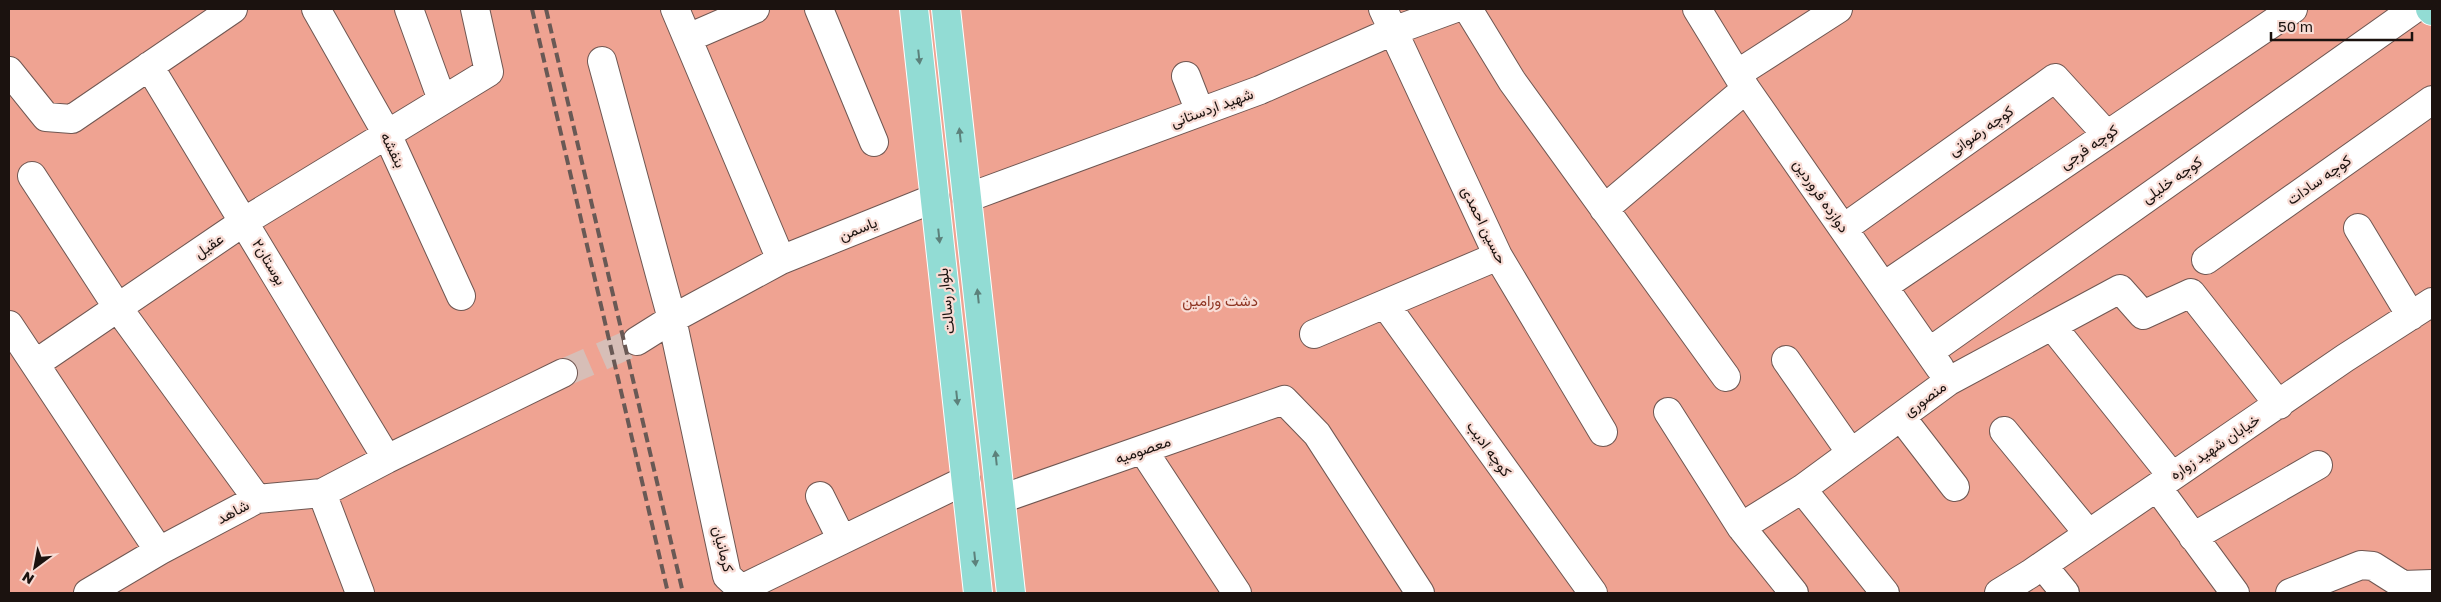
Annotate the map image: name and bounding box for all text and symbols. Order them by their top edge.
scale bar [2271,10,2412,42]
text: 50 m [2278,17,2313,35]
one-way arrow [915,50,923,66]
street label: شهید اردستانی [1168,84,1256,132]
street label: کوچه رضوانی [1944,101,2018,161]
street label: کوچه فرجی [2056,120,2122,174]
one-way arrow [956,126,964,142]
street label: بنفشه [377,129,410,171]
street label: کوچه سادات [2283,150,2356,210]
street label: کوچه خلیلی [2138,152,2207,208]
street label: دوازده فروردین [1788,155,1854,237]
street label: حسین احمدی [1457,183,1511,267]
street label: یاسمن [836,212,880,246]
one-way arrow [935,228,943,244]
street label: عقیل [190,229,227,262]
street label: بوستان۲ [248,235,291,288]
street label: بلوار رسالت [933,267,958,335]
one-way arrow [974,288,982,304]
park label: دشت ورامین [1182,291,1258,311]
street label: منصوری [1900,377,1950,421]
one-way arrow [953,390,961,406]
street label: خیابان شهید زواره [2166,410,2263,484]
street label: کوچه ادیب [1462,417,1516,481]
street label: معصومیه [1113,431,1173,468]
one-way arrow [992,450,1000,466]
street label: شاهد [213,495,252,527]
street label: کرمانیان [709,524,738,574]
north arrow [10,542,60,592]
one-way arrow [971,551,979,567]
text: N [19,568,37,588]

